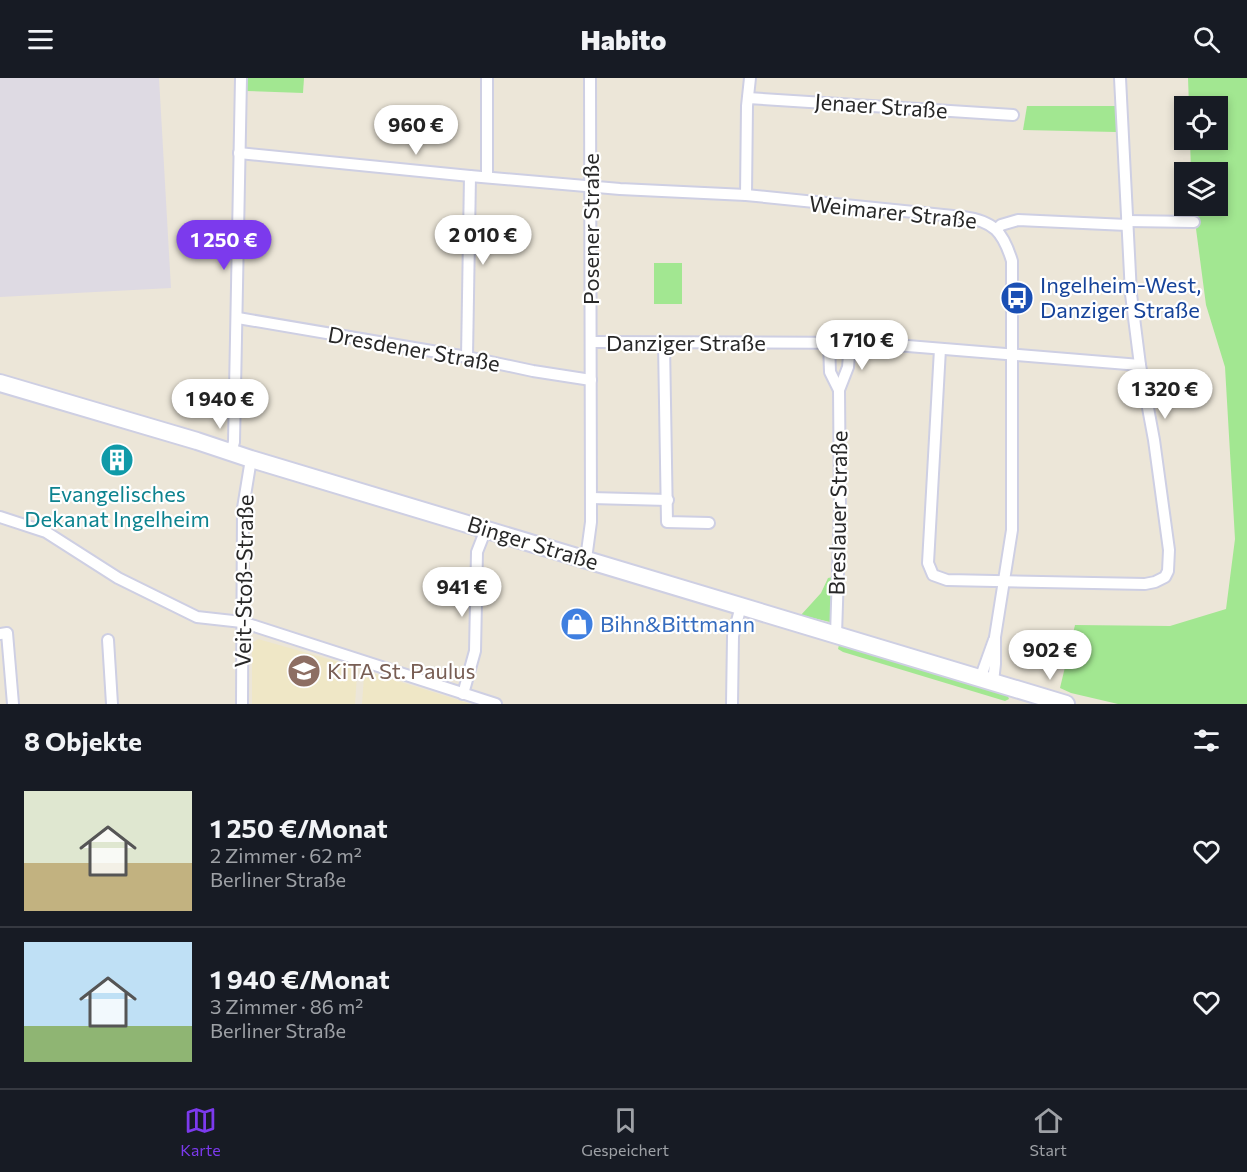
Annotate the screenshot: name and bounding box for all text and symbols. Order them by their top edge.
icon: menu [24,23,57,56]
text: Habito [581,23,667,56]
icon: search [1190,23,1223,56]
street label: Jenaer Straße [814,87,949,124]
map controls [1174,96,1228,216]
button: locate [1174,96,1228,150]
pin: 960 € [374,105,458,156]
text: 960 € [388,112,444,136]
street label: Posener Straße [577,153,604,305]
button: layers [1174,162,1228,216]
street label: Weimarer Straße [808,189,978,234]
pin: 2 010 € [428,215,538,266]
pin: 1 250 € [169,220,279,271]
text: 2 010 € [449,222,517,246]
text: 1 250 € [190,227,258,251]
place label: Ingelheim-West, Danziger Straße [1040,271,1201,323]
bus stop icon: Ingelheim-West, Danziger Straße [999,280,1035,316]
street label: Dresdener Straße [326,320,502,377]
pin: 1 710 € [807,320,917,371]
text: 1 710 € [830,327,894,351]
street label: Danziger Straße [606,329,766,356]
pin: 1 320 € [1110,369,1220,420]
text: 1 320 € [1132,376,1198,400]
pin: 1 940 € [165,379,275,430]
text: 1 940 € [186,386,254,410]
street label: Breslauer Straße [823,430,852,596]
building icon: Evangelisches Dekanat Ingelheim [99,442,135,478]
place label: Evangelisches Dekanat Ingelheim [24,480,210,532]
street label: Veit-Stoß-Straße [228,494,259,668]
street label: Binger Straße [464,510,602,575]
pin: 941 € [420,567,504,618]
text: 941 € [437,574,487,598]
shop icon: Bihn&Bittmann [559,606,595,642]
place label: Bihn&Bittmann [600,610,755,637]
pin: 902 € [1008,630,1092,681]
text: 902 € [1023,637,1077,661]
school or university icon: KiTA St. Paulus [286,653,322,689]
place label: KiTA St. Paulus [327,657,476,684]
icon: filters [1190,724,1223,757]
text: 8 Objekte [24,725,142,756]
text: 1 250 €/Monat [210,812,388,843]
icon: home [72,815,144,887]
icon: heart [1190,835,1223,868]
text: 2 Zimmer · 62 m² [210,843,362,867]
text: Berliner Straße [210,867,346,891]
text: 1 940 €/Monat [210,963,390,994]
icon: home [72,966,144,1038]
icon: heart [1190,986,1223,1019]
text: 3 Zimmer · 86 m² [210,994,363,1018]
text: Berliner Straße [210,1018,346,1042]
tab: Karte [180,1104,221,1159]
tab: Gespeichert [581,1104,669,1159]
tab: Start [1030,1104,1067,1159]

